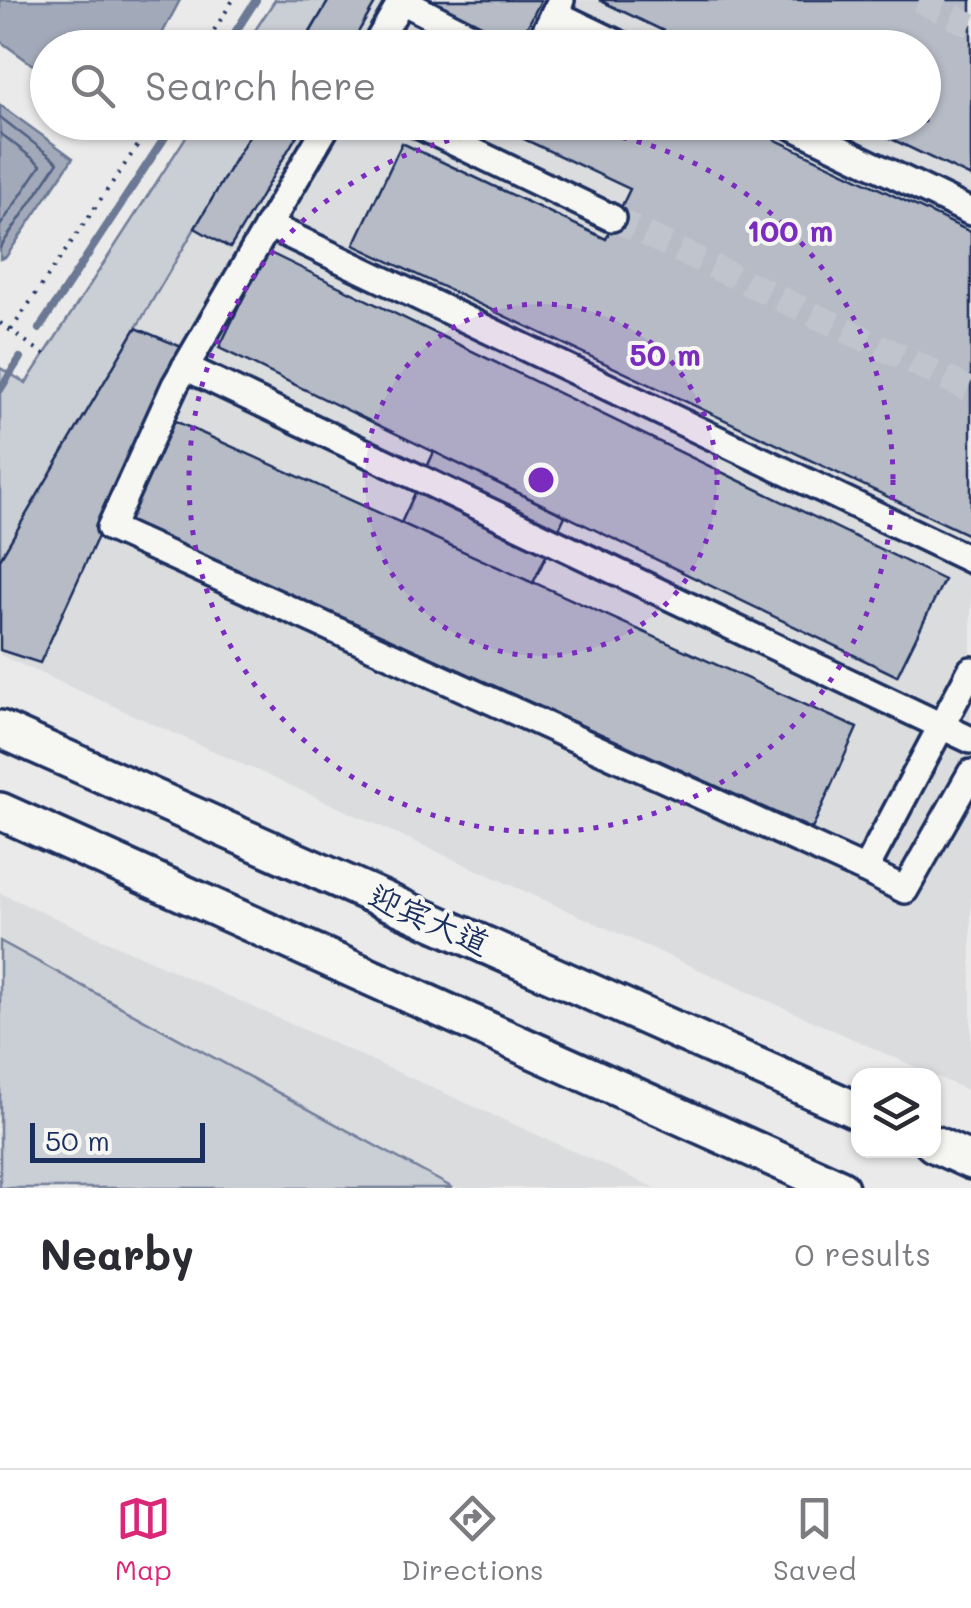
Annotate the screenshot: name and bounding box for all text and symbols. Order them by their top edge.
search box [30,30,941,140]
icon: search [65,58,120,113]
text: Search here [145,60,376,110]
text: 100 m [747,210,833,250]
text: 50 m [629,334,701,374]
centre of rings [523,462,559,498]
street label: 迎宾大道 [363,873,497,963]
map controls [851,1068,941,1158]
button: layers [851,1068,941,1158]
scale bar [30,1118,205,1162]
text: 50 m [45,1122,110,1158]
text: Nearby [40,1226,194,1281]
text: 0 results [794,1232,931,1274]
tab: Map [115,1491,172,1587]
tab: Directions [401,1491,544,1587]
tab: Saved [773,1491,856,1587]

